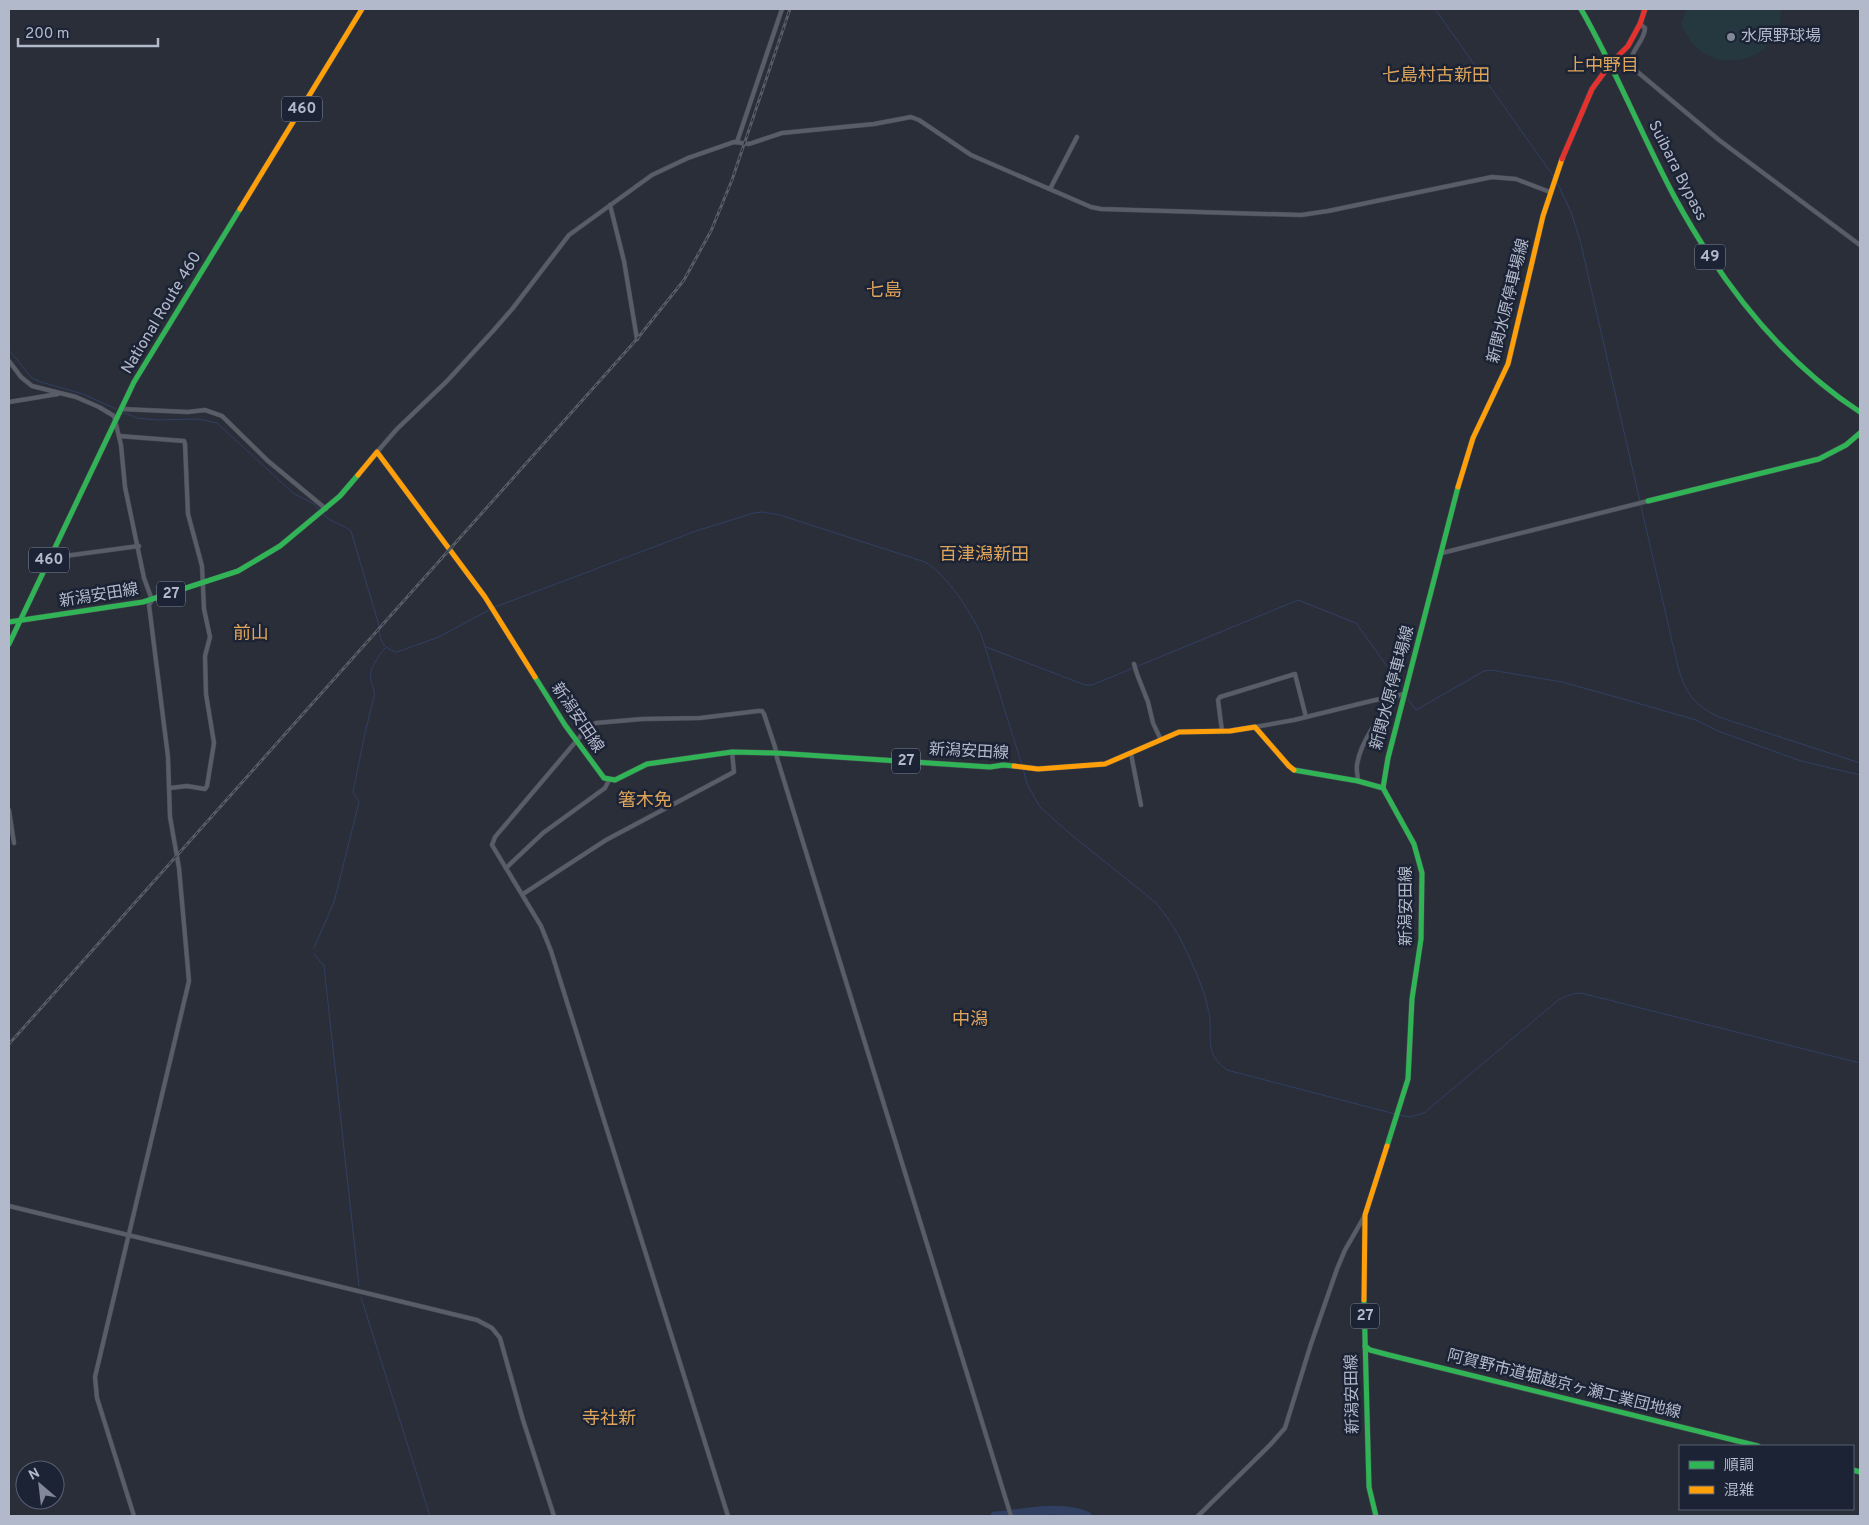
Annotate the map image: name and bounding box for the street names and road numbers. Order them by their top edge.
road number: 460 [282,96,322,122]
street label: Suibara Bypass [1643,117,1711,225]
street label: 新関水原停車場線 [1484,236,1534,366]
road number: 49 [1695,244,1725,270]
street label: National Route 460 [118,248,206,378]
road number: 460 [29,548,69,572]
street label: 新潟安田線 [58,580,140,612]
road number: 27 [157,582,185,606]
street label: 新関水原停車場線 [1367,624,1419,752]
street label: 新潟安田線 [546,679,608,757]
street label: 新潟安田線 [929,740,1009,764]
road number: 27 [892,748,920,774]
street label: 新潟安田線 [1397,866,1417,946]
road number: 27 [1351,1304,1379,1328]
street label: 阿賀野市道堀越京ヶ瀬工業団地線 [1445,1346,1683,1424]
street label: 新潟安田線 [1342,1354,1364,1434]

